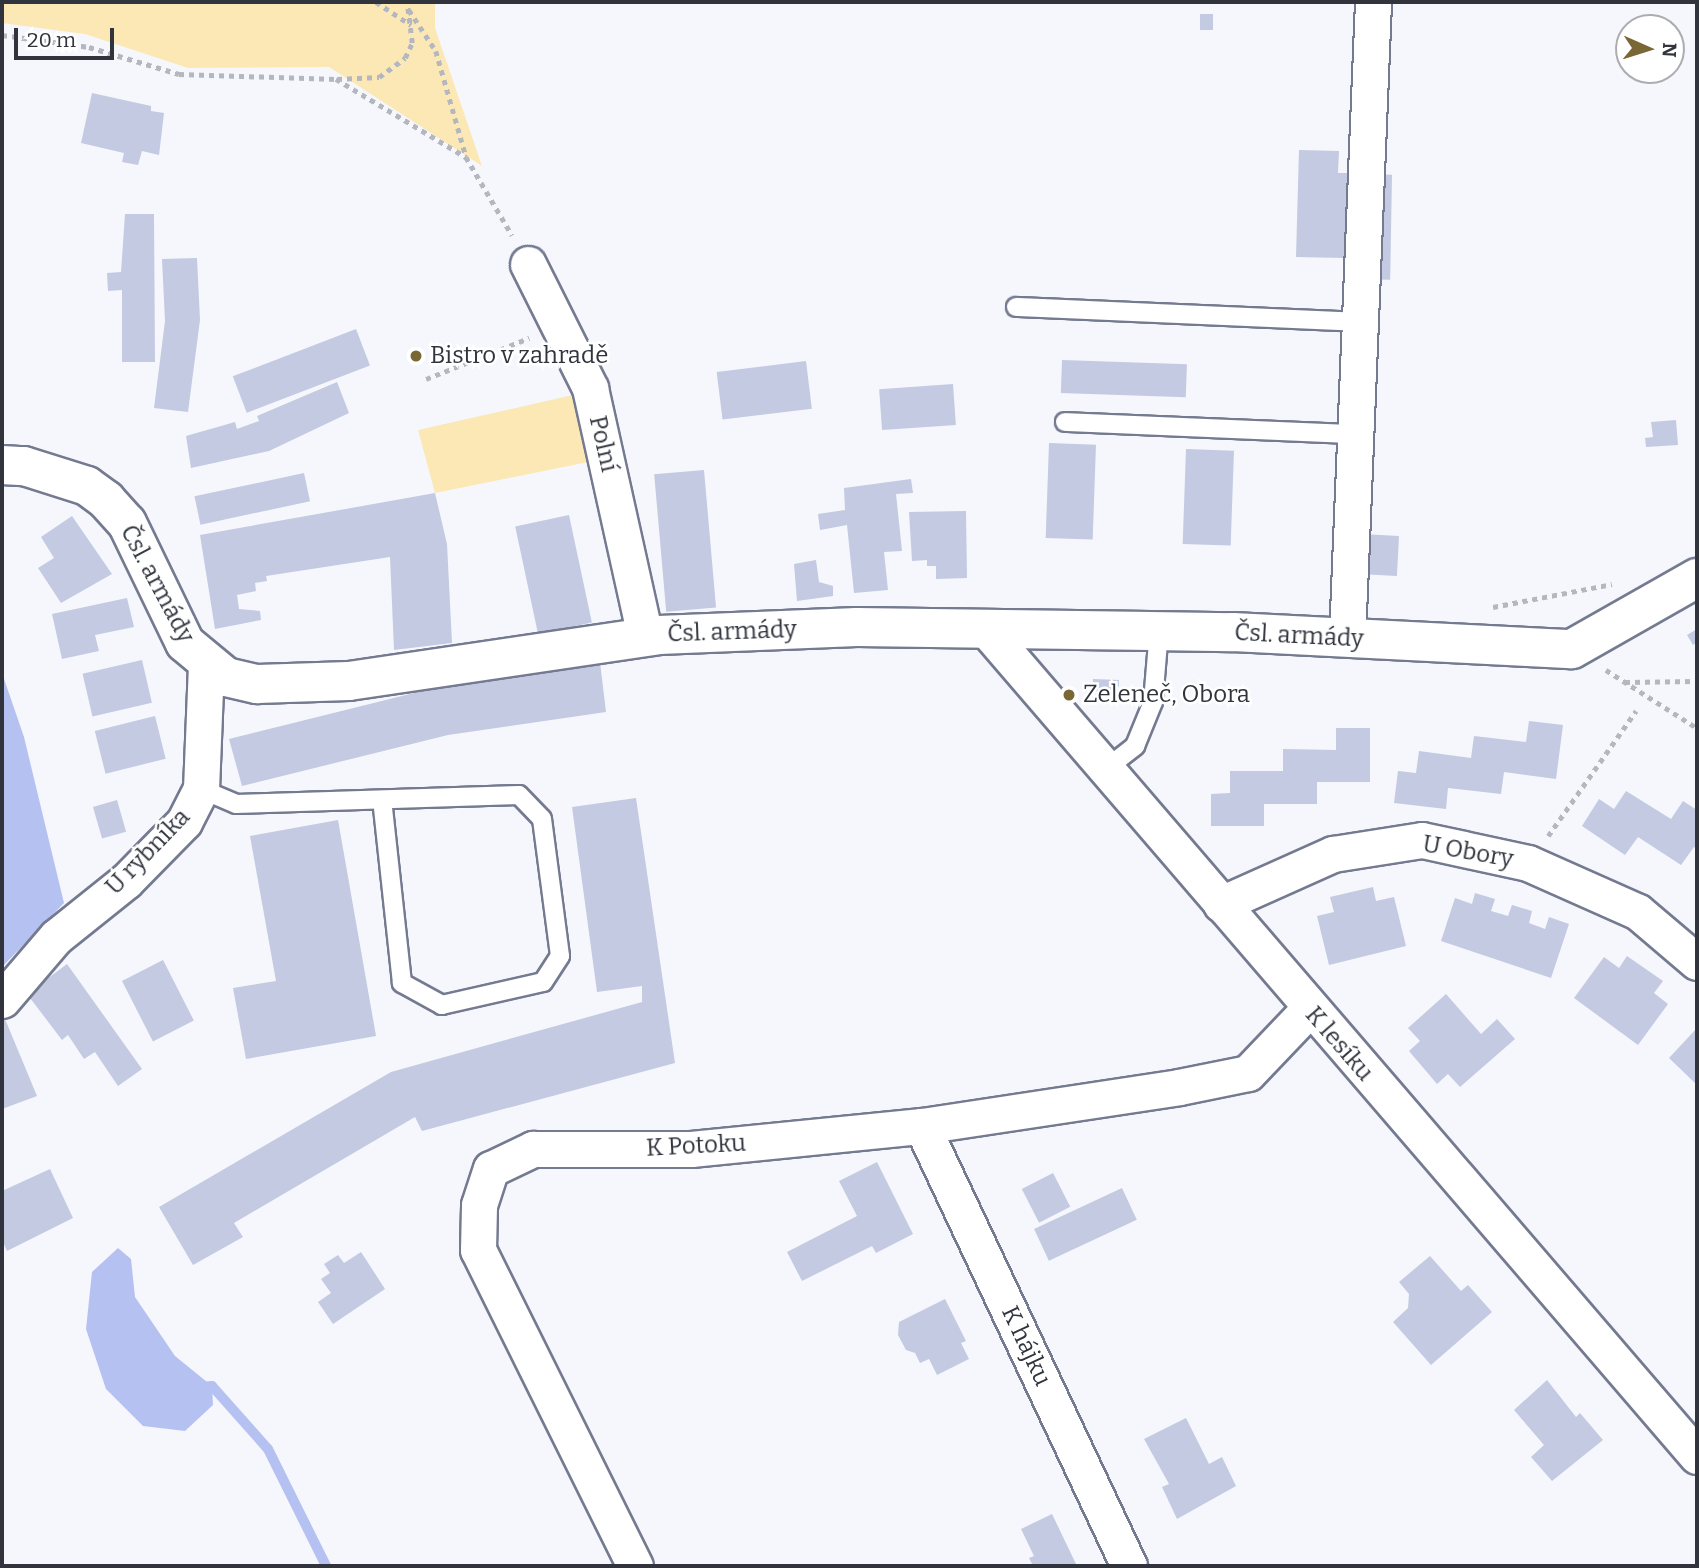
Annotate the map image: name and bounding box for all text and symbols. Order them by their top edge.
scale bar [18,14,117,58]
north arrow [1615,14,1685,84]
text: 20 m [27,27,76,53]
text: N [1658,42,1681,58]
place label: Bistro v zahradě [430,342,608,370]
marker: Bistro v zahradě [408,348,424,364]
street label: Polní [583,413,623,475]
street label: Čsl. armády [114,520,200,648]
street label: Čsl. armády [667,615,797,649]
street label: Čsl. armády [1234,618,1364,654]
place label: Zeleneč, Obora [1083,681,1250,709]
marker: Zeleneč, Obora [1061,687,1077,703]
street label: U rybníka [100,803,196,901]
street label: U Obory [1420,830,1516,874]
street label: K lesíku [1299,1001,1379,1087]
street label: K Potoku [645,1129,747,1163]
street label: K hájku [995,1302,1057,1390]

